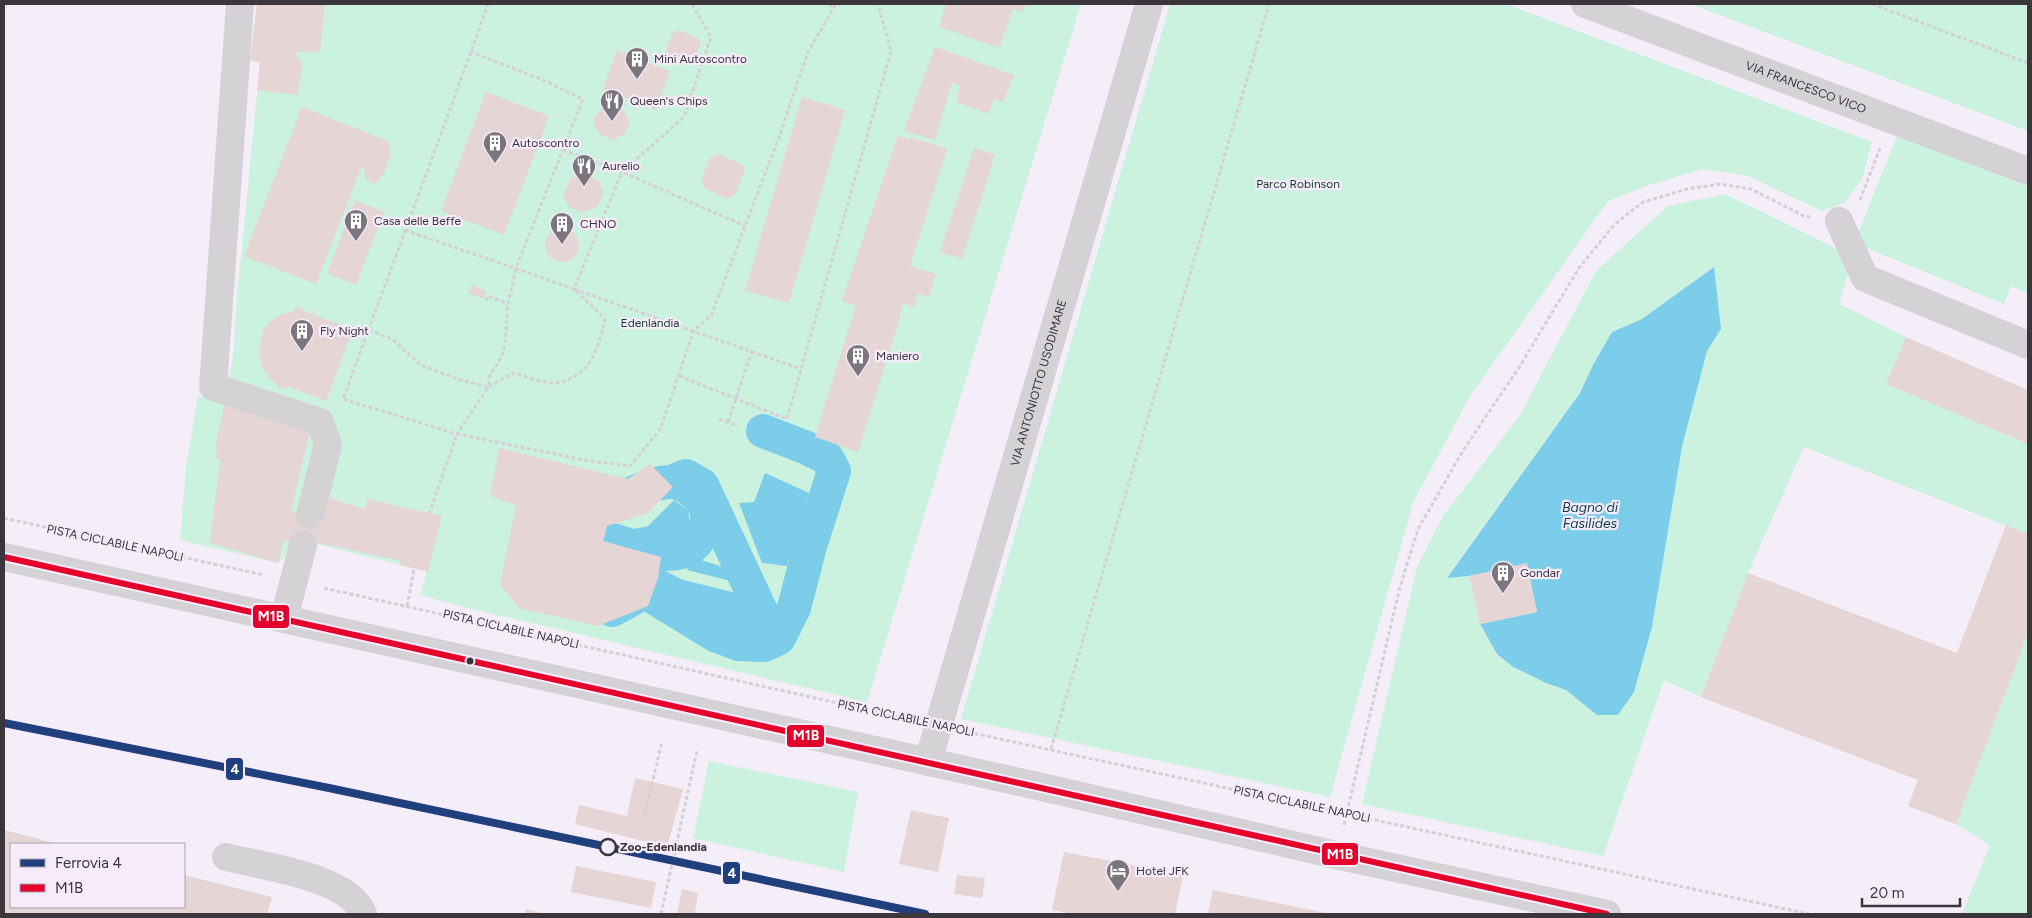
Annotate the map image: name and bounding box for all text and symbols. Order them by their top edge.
building icon: Mini Autoscontro [624,46,650,80]
place label: Mini Autoscontro [654,52,747,66]
street label: VIA FRANCESCO VICO [1744,58,1868,116]
restaurant icon: Queen's Chips [599,88,625,122]
place label: Queen's Chips [630,94,708,108]
building icon: Autoscontro [482,130,508,164]
place label: Autoscontro [512,136,580,150]
restaurant icon: Aurelio [571,153,597,187]
place label: Aurelio [602,159,640,173]
park label: Parco Robinson [1256,177,1340,191]
building icon: Casa delle Beffe [343,208,369,242]
building icon: CHNO [549,211,575,245]
place label: Casa delle Beffe [374,214,462,228]
place label: CHNO [580,217,616,231]
street label: VIA ANTONIOTTO USODIMARE [1008,298,1069,468]
park label: Edenlandia [621,316,679,330]
building icon: Fly Night [289,318,315,352]
place label: Fly Night [320,324,369,338]
building icon: Maniero [845,343,871,377]
place label: Maniero [876,349,919,363]
water label: Bagno di Fasilides [1562,499,1619,532]
street label: PISTA CICLABILE NAPOLI [45,522,185,564]
building icon: Gondar [1490,560,1516,594]
place label: Gondar [1520,566,1560,580]
line badge: M1B [252,604,290,629]
street label: PISTA CICLABILE NAPOLI [441,606,581,652]
text: M1B [258,608,285,625]
unlabelled marker [465,656,475,666]
street label: PISTA CICLABILE NAPOLI [836,697,976,739]
line badge: M1B [786,724,825,748]
text: M1B [793,727,820,744]
line badge: 4 [225,757,244,781]
text: 4 [231,761,240,778]
street label: PISTA CICLABILE NAPOLI [1232,783,1372,825]
marker: Zoo-Edenlandia [599,838,617,856]
place label: Zoo-Edenlandia [620,840,707,854]
line badge: M1B [1321,842,1359,866]
legend [10,843,185,908]
text: M1B [1327,846,1354,863]
text: Ferrovia 4 [55,854,122,872]
hotel icon: Hotel JFK [1105,858,1131,892]
line badge: 4 [722,861,741,885]
place label: Hotel JFK [1136,864,1189,878]
text: 4 [728,865,737,882]
scale bar [1862,876,1960,908]
text: M1B [55,879,83,897]
text: 20 m [1870,884,1904,902]

